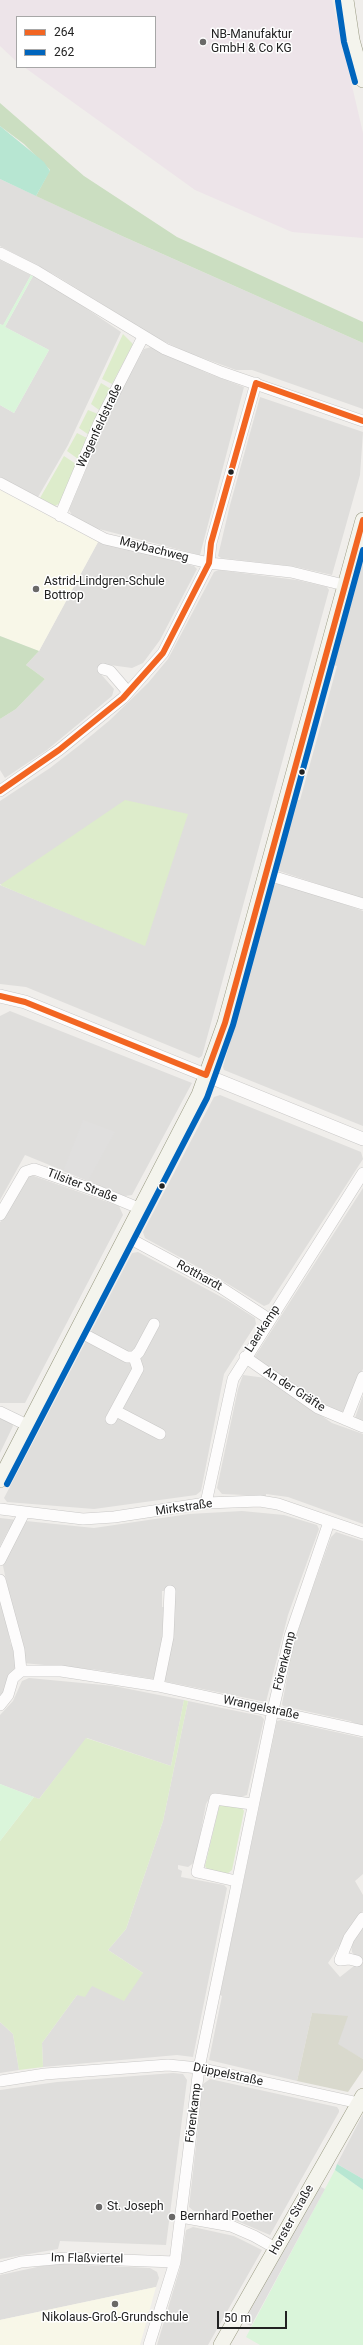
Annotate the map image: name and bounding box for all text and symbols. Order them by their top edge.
legend [16,16,156,68]
text: 264 [54,25,74,39]
place label: NB-Manufaktur GmbH & Co KG [211,28,292,56]
marker: NB-Manufaktur GmbH & Co KG [198,37,208,47]
text: 262 [54,45,74,59]
street label: Wagenfeldstraße [74,382,126,470]
unlabelled marker [226,467,236,477]
street label: Maybachweg [118,534,190,566]
place label: Astrid-Lindgren-Schule Bottrop [44,575,165,603]
marker: Astrid-Lindgren-Schule Bottrop [31,584,41,594]
unlabelled marker [297,767,307,777]
street label: Tilsiter Straße [45,1166,119,1206]
unlabelled marker [157,1181,167,1191]
street label: Rotthardt [174,1258,224,1294]
street label: Laerkamp [242,1303,284,1355]
street label: An der Gräfte [260,1365,328,1415]
street label: Mirkstraße [155,1497,213,1519]
street label: Förenkamp [271,1630,299,1692]
street label: Wrangelstraße [222,1693,300,1723]
street label: Düppelstraße [192,2061,264,2089]
street label: Förenkamp [183,2082,205,2144]
street label: Horster Straße [267,2182,317,2258]
place label: St. Joseph [107,2200,164,2214]
marker: St. Joseph [94,2202,104,2212]
place label: Bernhard Poether [180,2210,273,2224]
marker: Bernhard Poether [167,2212,177,2222]
street label: Im Flaßviertel [51,2251,123,2267]
marker: Nikolaus-Groß-Grundschule [110,2299,120,2309]
scale bar [219,2303,289,2329]
place label: Nikolaus-Groß-Grundschule [42,2311,188,2325]
text: 50 m [224,2311,251,2325]

